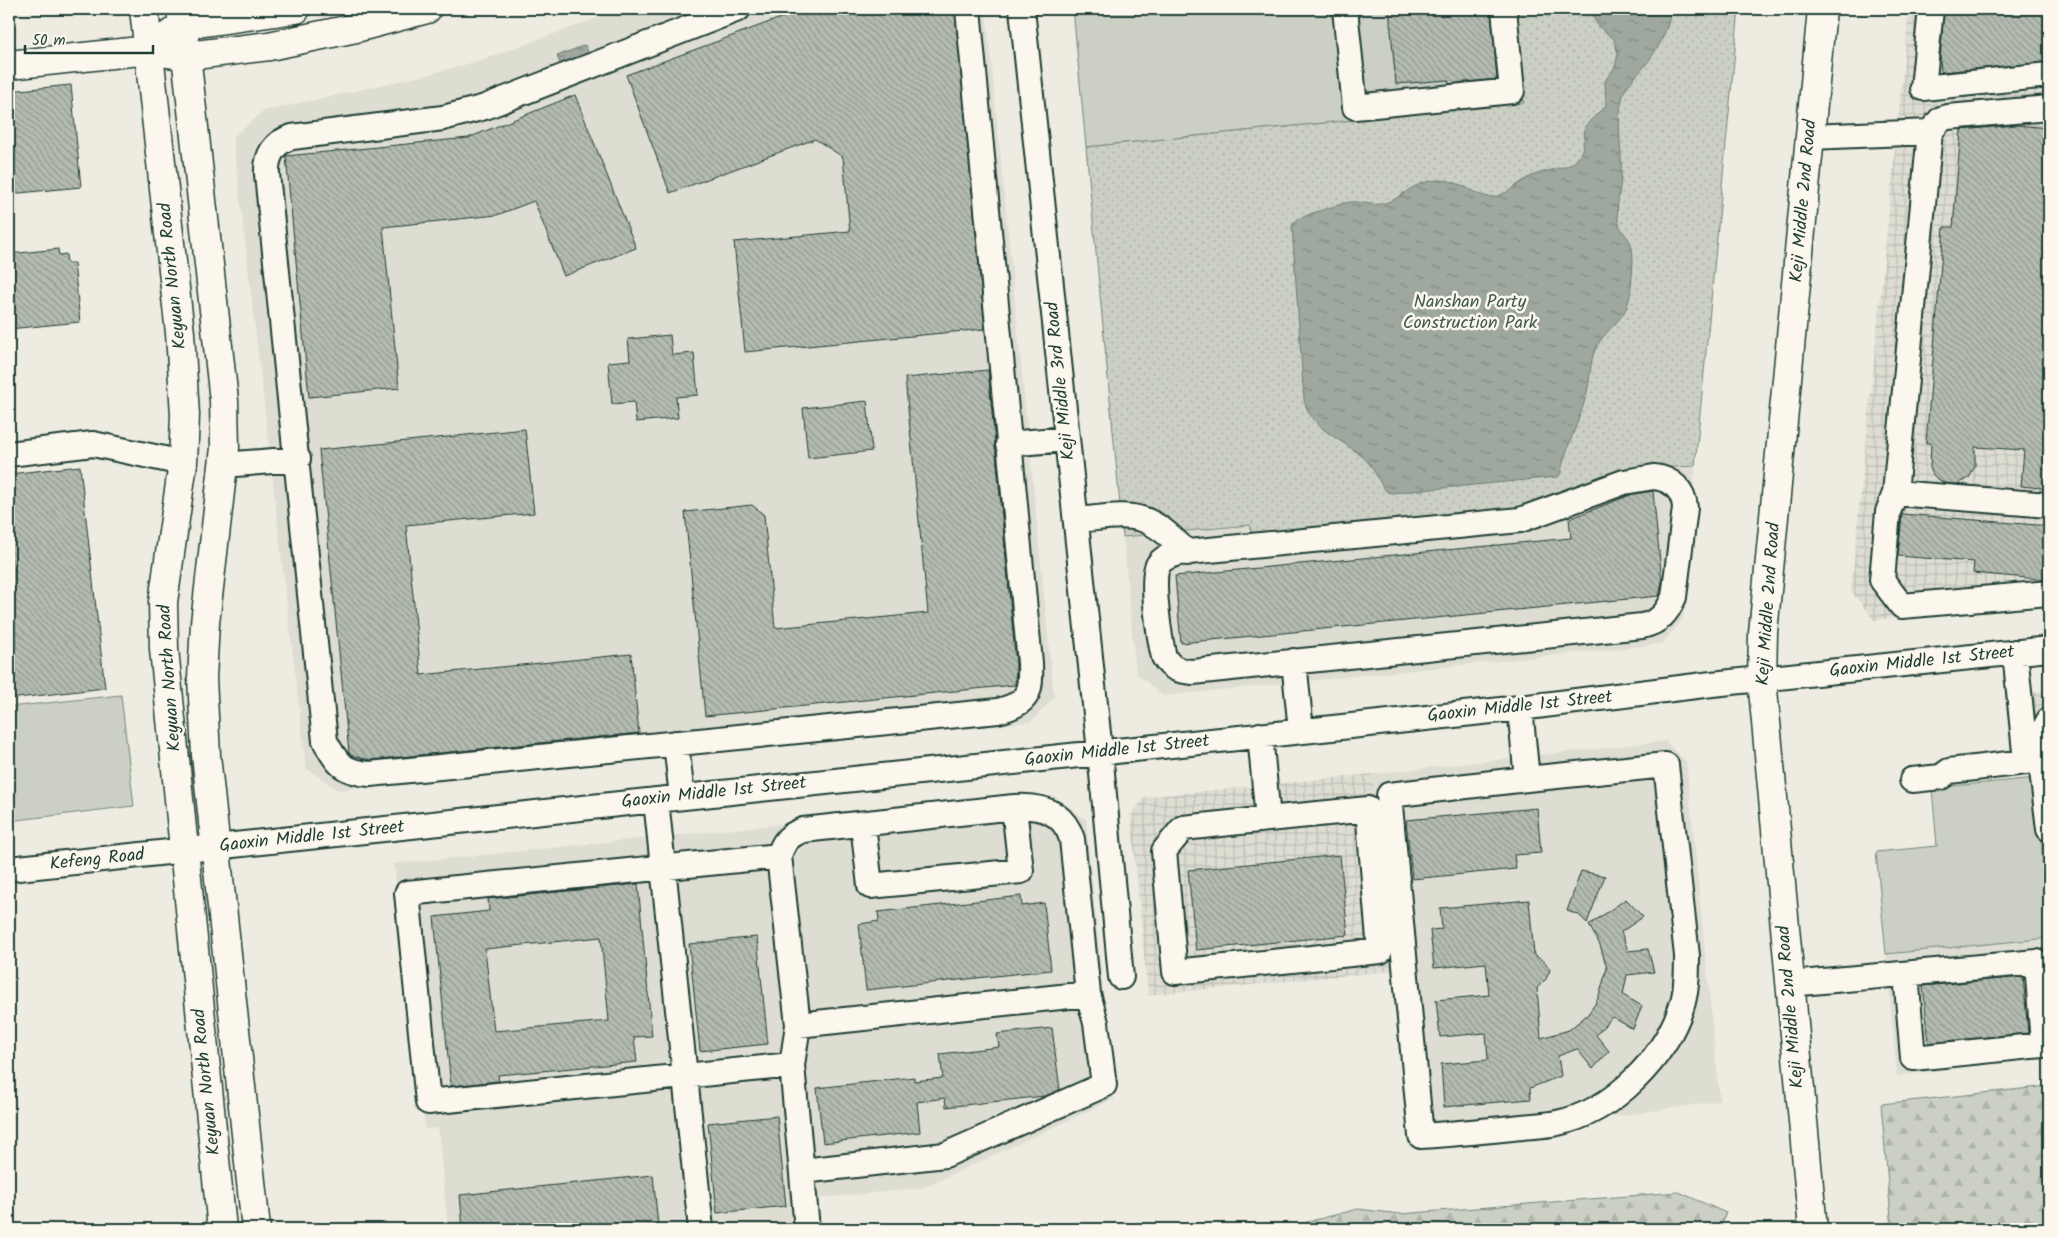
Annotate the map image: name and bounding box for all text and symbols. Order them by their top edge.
scale bar [25,22,152,54]
text: 50 m [32,29,66,53]
street label: Keji Middle 2nd Road [1782,117,1826,284]
street label: Keyuan North Road [151,200,195,351]
park label: Nanshan Party Construction Park [1403,288,1538,338]
street label: Keji Middle 3rd Road [1038,299,1084,462]
street label: Keji Middle 2nd Road [1749,521,1789,686]
street label: Keyuan North Road [150,602,190,752]
street label: Gaoxin Middle 1st Street [1828,638,2017,686]
street label: Gaoxin Middle 1st Street [1426,683,1615,731]
street label: Gaoxin Middle 1st Street [1023,727,1212,775]
street label: Gaoxin Middle 1st Street [620,769,809,817]
street label: Gaoxin Middle 1st Street [218,813,407,861]
street label: Kefeng Road [48,841,147,879]
street label: Keji Middle 2nd Road [1769,923,1813,1090]
street label: Keyuan North Road [185,1006,229,1157]

